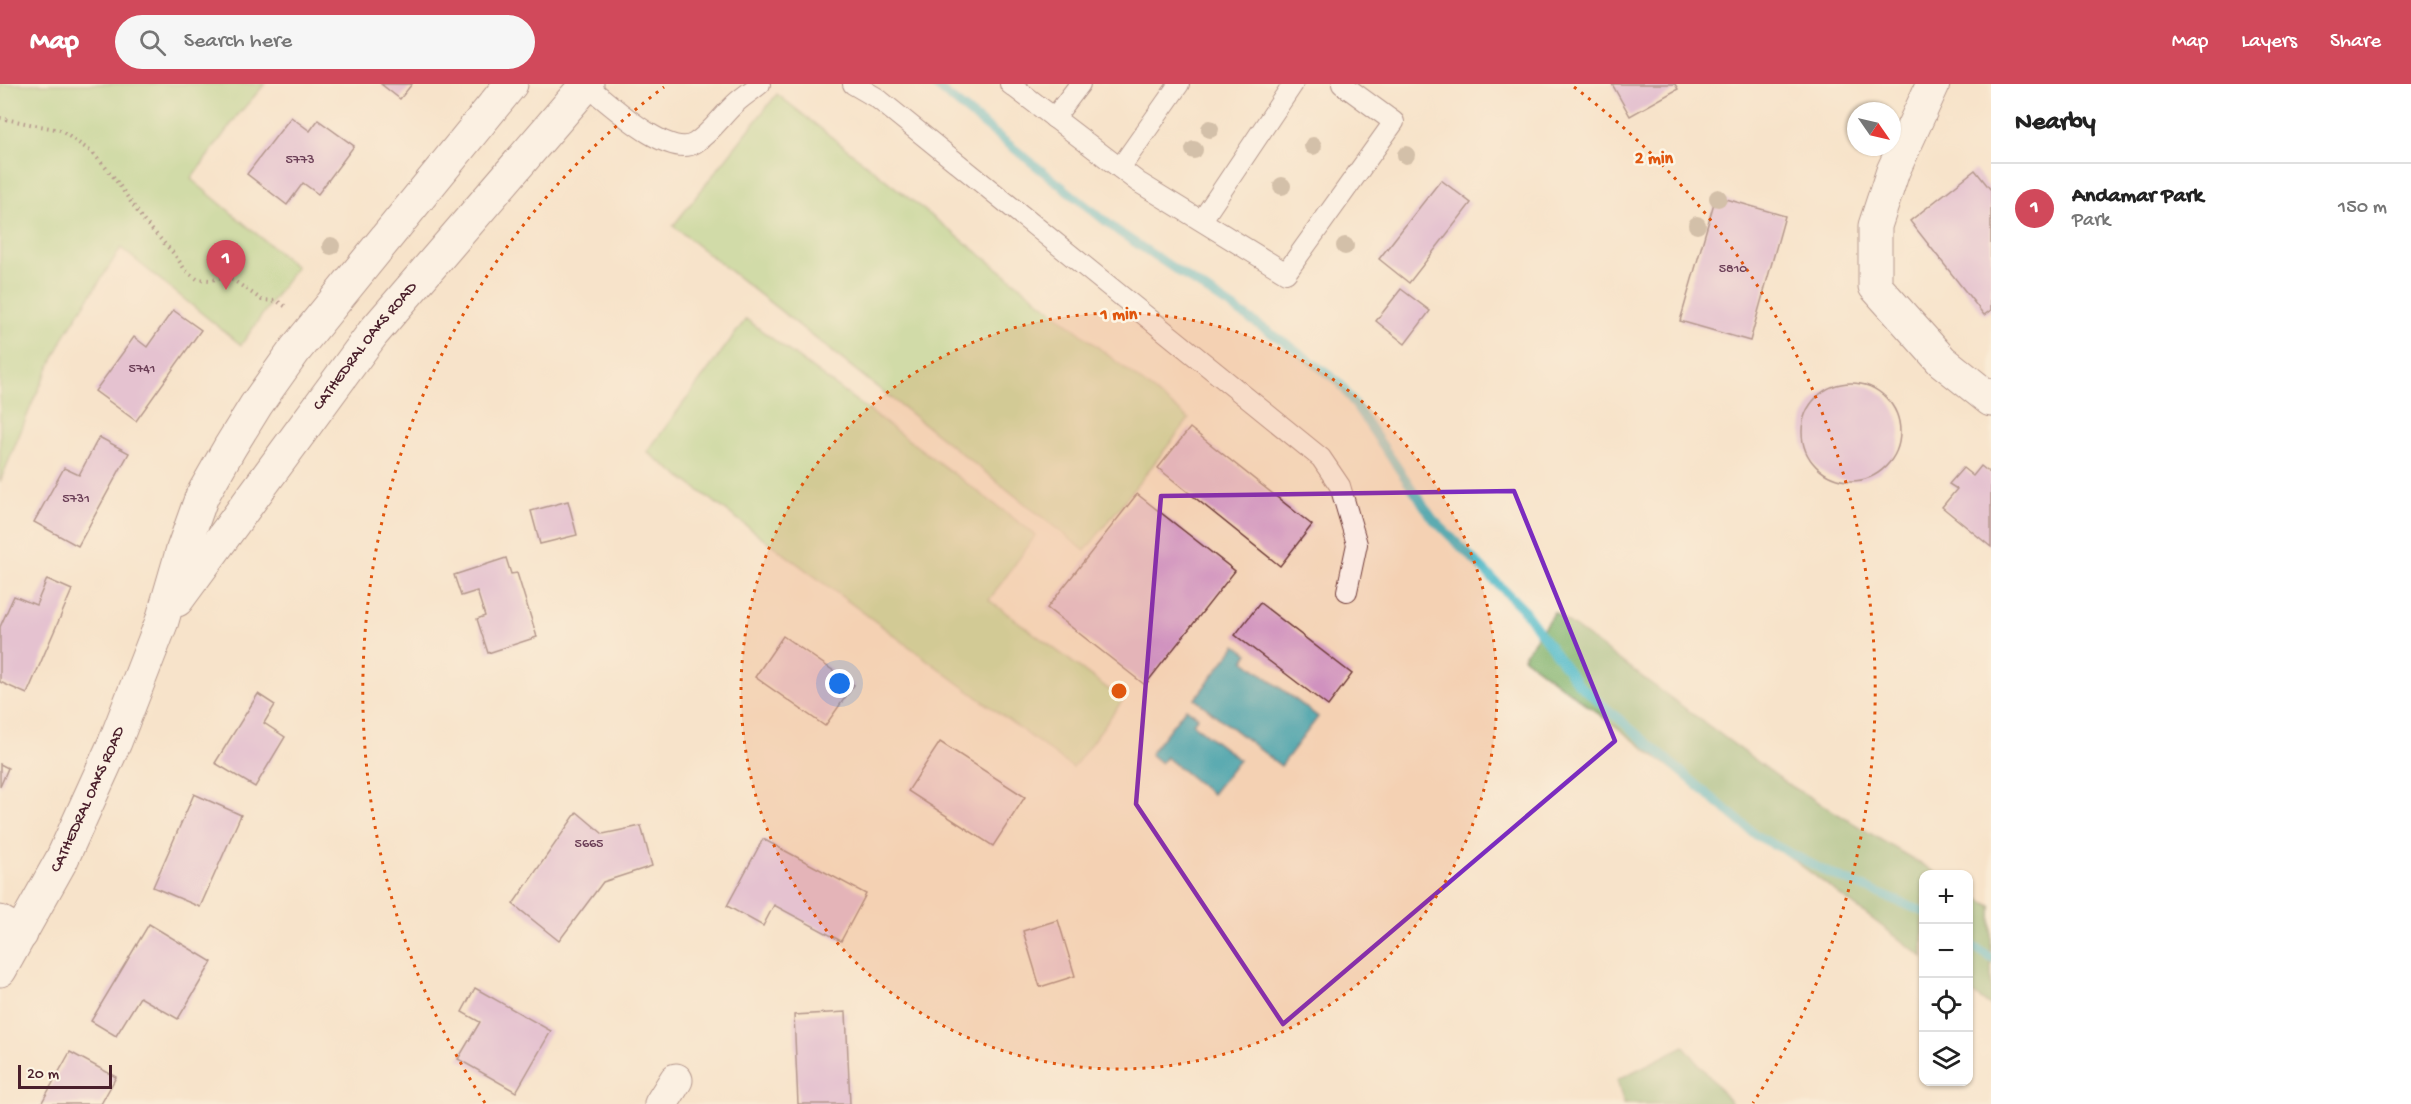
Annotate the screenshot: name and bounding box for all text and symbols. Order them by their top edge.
search box [115,15,535,69]
text: Map [30,26,79,59]
icon: search [136,26,169,59]
text: Search here [184,29,292,55]
text: Map [2172,30,2208,55]
text: Layers [2241,30,2297,55]
text: Share [2330,30,2381,55]
north arrow [1847,102,1901,156]
text: Nearby [2015,108,2096,139]
text: 2 min [1635,149,1674,170]
house number: 5773 [285,152,315,169]
text: Andamar Park [2072,184,2203,210]
text: 1 [2030,197,2039,220]
text: 150 m [2338,197,2387,220]
text: Park [2072,210,2110,233]
pin: 1 [206,240,246,290]
house number: 5810 [1719,261,1747,278]
street label: CATHEDRAL OAKS ROAD [309,278,422,415]
text: 1 min [1100,305,1138,326]
house number: 5741 [129,361,155,378]
house number: 5731 [62,491,90,508]
your location [825,669,854,698]
centre of rings [1109,681,1129,701]
street label: CATHEDRAL OAKS ROAD [47,724,130,876]
house number: 5665 [575,836,603,853]
map controls [1919,870,1973,1086]
button: + [1919,870,1973,924]
button: − [1919,924,1973,978]
button: locate [1919,978,1973,1032]
button: layers [1919,1032,1973,1086]
scale bar [18,1062,112,1090]
text: 20 m [27,1066,59,1085]

